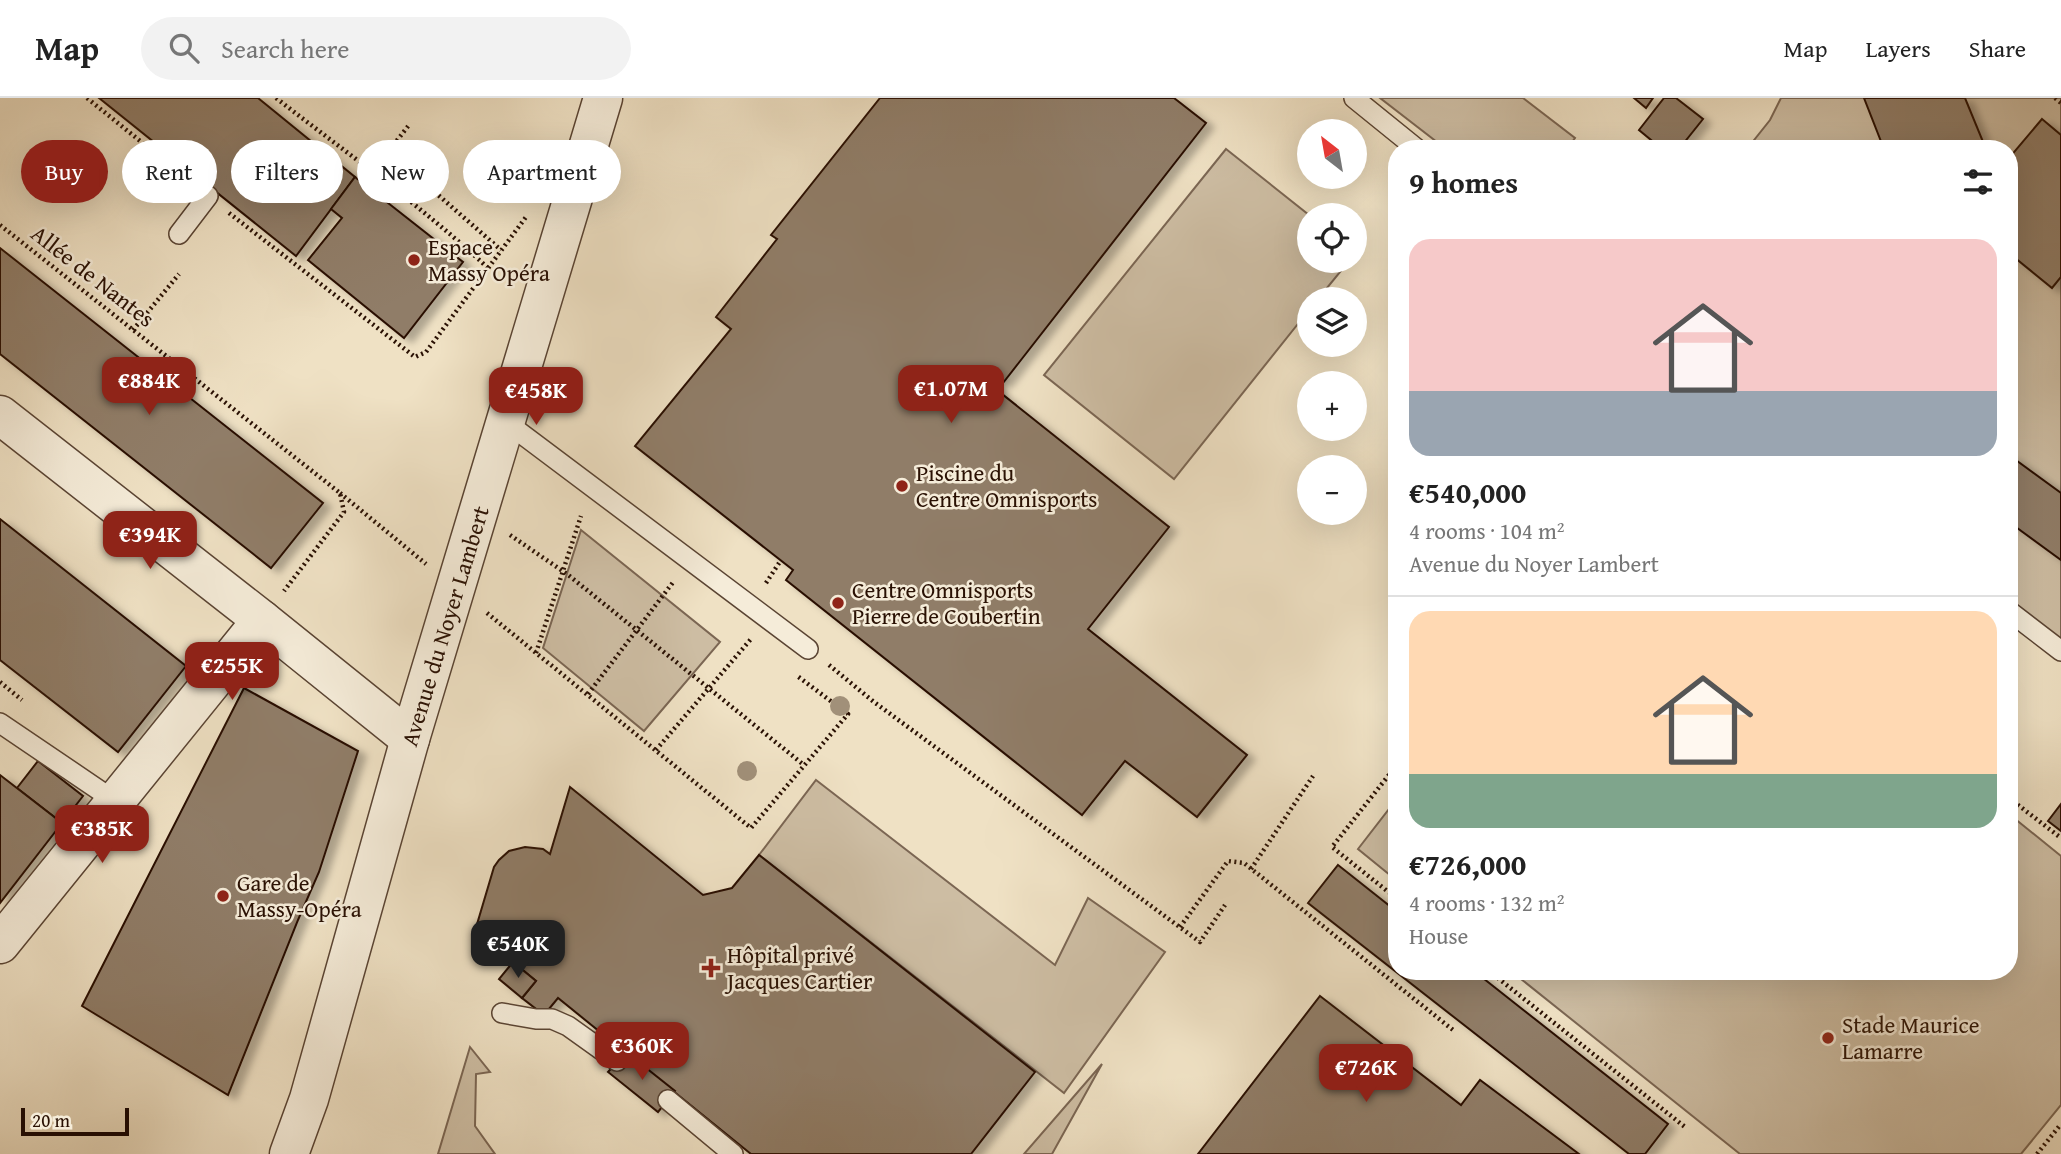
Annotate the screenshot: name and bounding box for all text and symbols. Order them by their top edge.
search box [141,17,631,80]
text: Map [35,24,99,72]
icon: search [165,29,203,67]
text: Search here [221,29,349,68]
text: Map [1784,31,1827,66]
text: Layers [1865,31,1931,66]
text: Share [1969,31,2026,66]
north arrow [1297,119,1367,189]
map controls [1297,119,1367,525]
chip: Buy [21,140,108,203]
chip: Rent [122,140,217,203]
chip: Filters [231,140,343,203]
chip: New [357,140,449,203]
chip: Apartment [463,140,621,203]
text: 9 homes [1409,160,1518,204]
icon: filters [1959,163,1997,201]
button: locate [1297,203,1367,273]
street label: Allée de Nantes [25,217,162,334]
place label: Espace Massy Opéra [428,230,550,289]
marker: Espace Massy Opéra [406,252,422,268]
icon: home [1640,285,1766,411]
button: layers [1297,287,1367,357]
pin: €884K [100,358,198,417]
text: €884K [118,363,180,396]
pin: €1.07M [894,366,1008,425]
pin: €458K [487,368,585,427]
text: €1.07M [914,371,988,404]
button: + [1297,371,1367,441]
text: €458K [505,373,567,406]
button: − [1297,455,1367,525]
place label: Piscine du Centre Omnisports [916,456,1097,515]
text: €540,000 [1409,470,1526,514]
marker: Piscine du Centre Omnisports [894,478,910,494]
street label: Avenue du Noyer Lambert [392,502,497,750]
pin: €394K [101,512,199,571]
text: 4 rooms · 104 m² [1409,514,1564,547]
text: €394K [119,517,181,550]
text: Avenue du Noyer Lambert [1409,547,1659,580]
place label: Centre Omnisports Pierre de Coubertin [852,573,1041,632]
marker: Centre Omnisports Pierre de Coubertin [830,595,846,611]
pin: €255K [183,642,281,702]
text: €255K [201,648,263,681]
icon: home [1640,657,1766,783]
pin: €385K [53,806,151,865]
text: €385K [71,811,133,844]
text: €726,000 [1409,842,1526,886]
place label: Gare de Massy-Opéra [237,866,362,925]
text: 4 rooms · 132 m² [1409,886,1564,919]
marker: Gare de Massy-Opéra [215,888,231,904]
text: House [1409,919,1468,952]
pin: €540K [469,920,567,980]
text: €540K [487,926,549,959]
place label: Hôpital privé Jacques Cartier [724,938,873,997]
marker: Hôpital privé Jacques Cartier [701,958,721,978]
place label: Stade Maurice Lamarre [1842,1008,1979,1067]
pin: €360K [593,1023,691,1082]
text: €360K [611,1028,673,1061]
marker: Stade Maurice Lamarre [1820,1030,1836,1046]
pin: €726K [1317,1044,1415,1104]
text: €726K [1335,1050,1397,1083]
scale bar [21,1105,130,1137]
text: 20 m [32,1106,70,1134]

